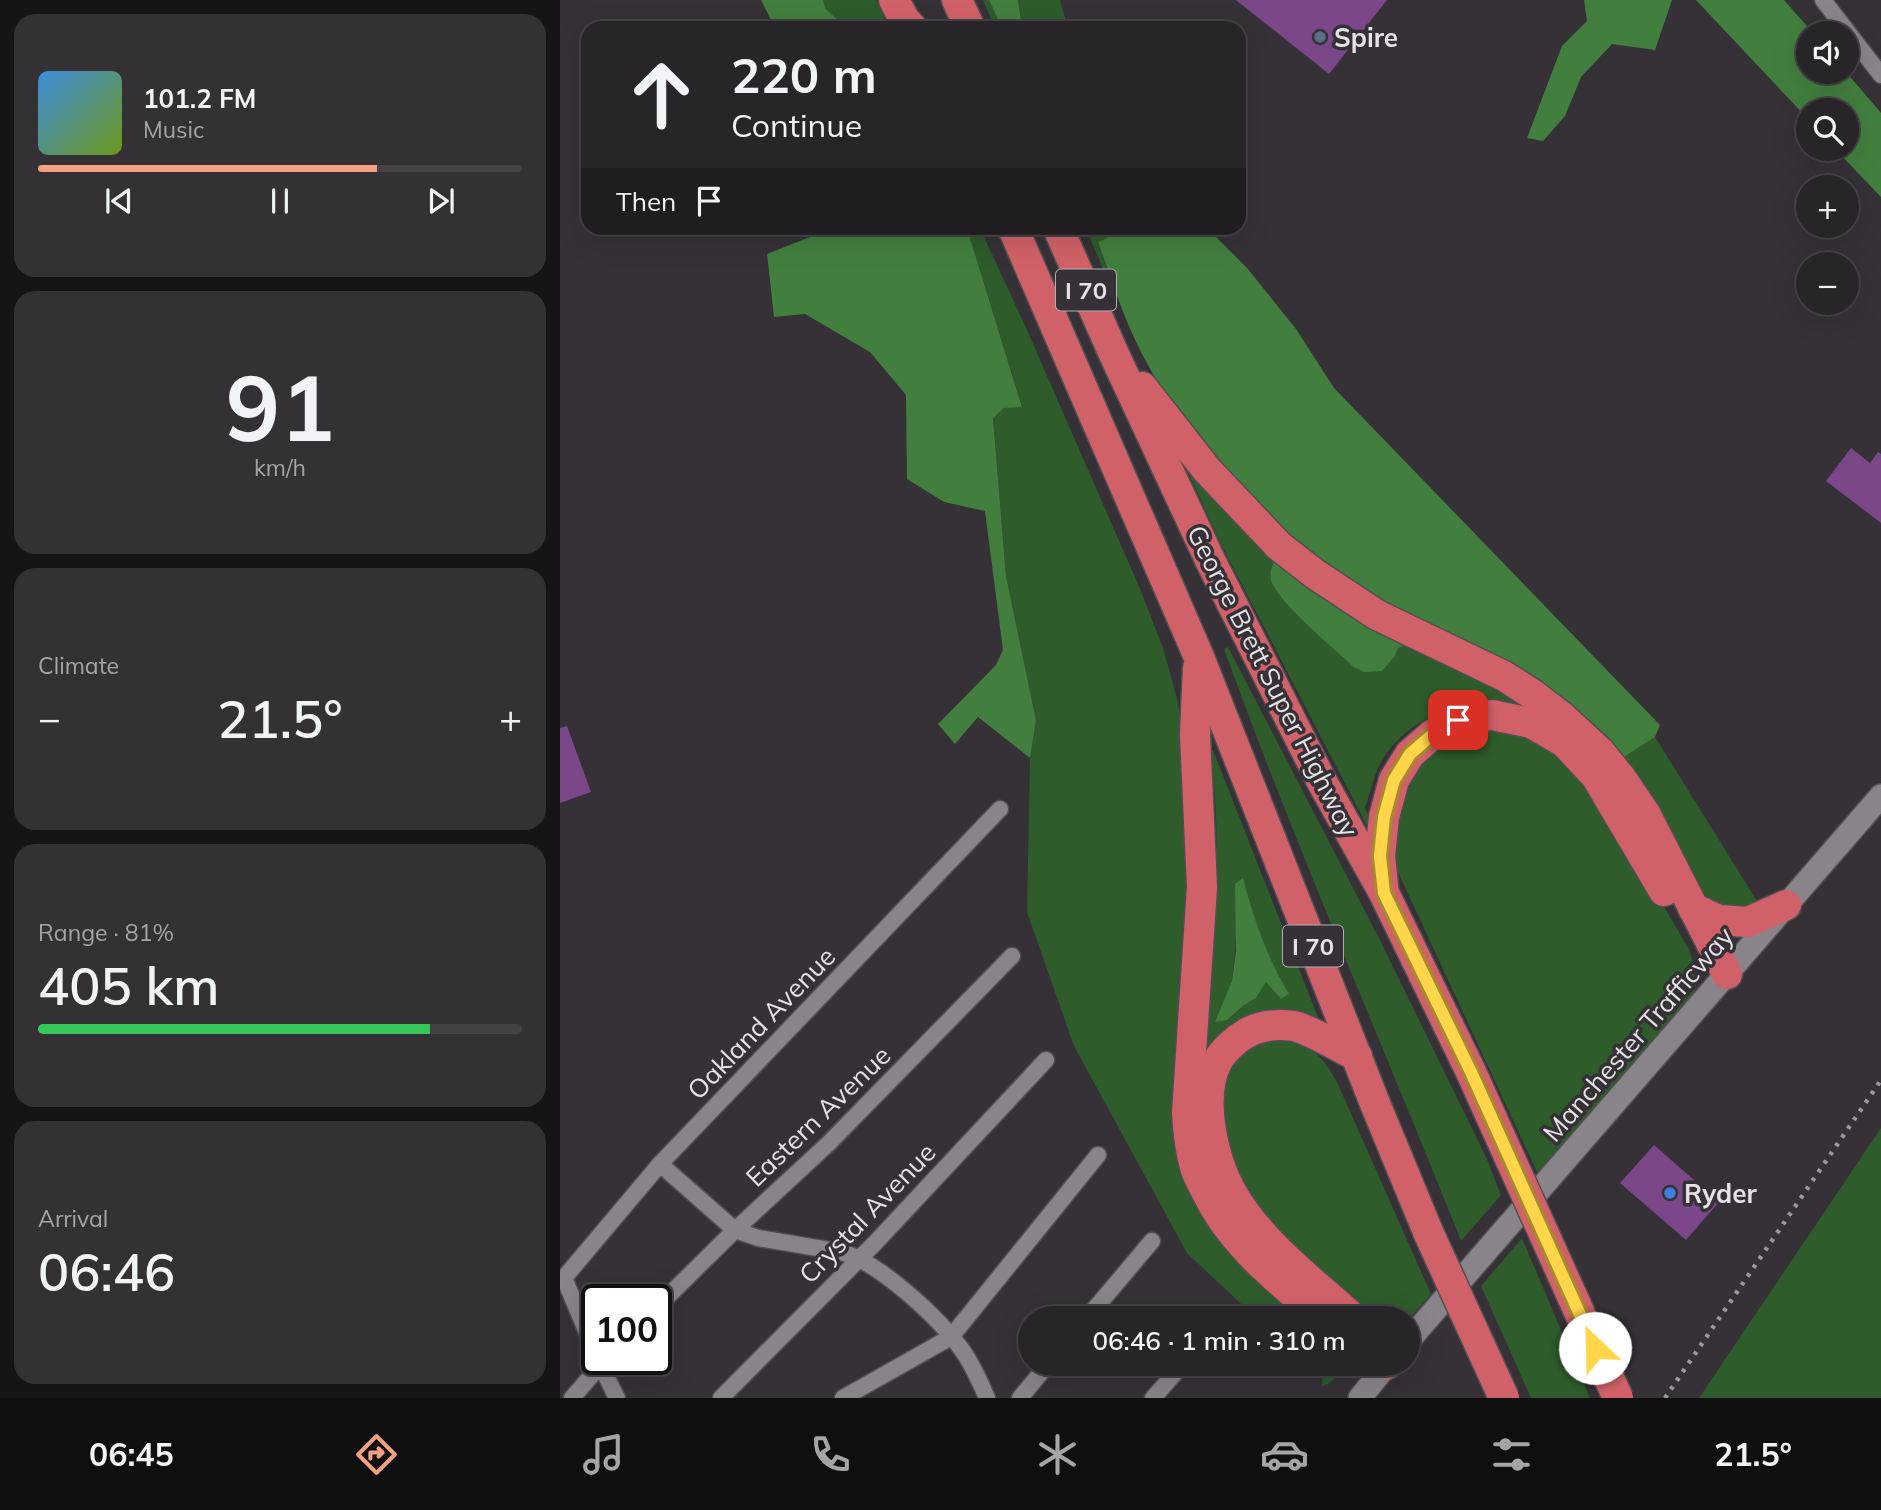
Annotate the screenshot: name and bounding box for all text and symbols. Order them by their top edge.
place label: Spire [1334,21,1398,54]
map controls [1796,21,1859,315]
button: sound [1796,21,1859,84]
marker: Spire [1312,29,1328,45]
text: 220 m [731,44,877,105]
icon: ahead [616,49,707,140]
text: 101.2 FM [143,82,256,115]
button: search [1796,98,1859,161]
text: Continue [731,105,862,145]
text: Music [143,115,204,144]
button: + [1796,175,1859,238]
icon: previous [100,182,138,220]
icon: pause [261,182,299,220]
icon: next [422,182,460,220]
icon: arrive [690,182,728,220]
text: Then [616,185,676,218]
button: − [1796,252,1859,315]
road number: I 70 [1056,270,1116,310]
text: 91 [225,350,335,464]
text: km/h [254,453,306,482]
street label: George Brett Super Highway [1180,520,1366,842]
text: Climate [38,651,119,680]
text: 21.5° [217,686,343,751]
pin [1428,690,1488,750]
text: − [38,694,61,742]
text: + [499,694,522,742]
icon: arrive [1439,701,1477,739]
text: Range · 81% [38,918,174,947]
street label: Manchester Trafficway [1536,920,1740,1148]
road number: I 70 [1283,926,1343,966]
street label: Oakland Avenue [680,940,842,1106]
text: 405 km [38,953,219,1018]
street label: Eastern Avenue [739,1039,897,1193]
street label: Crystal Avenue [792,1136,942,1290]
place label: Ryder [1684,1177,1757,1210]
marker: Ryder [1662,1185,1678,1201]
text: Arrival [38,1204,108,1233]
text: 06:46 [38,1239,175,1304]
speed limit sign: 100 [581,1284,672,1375]
position arrow [1558,1311,1632,1385]
text: 06:46 · 1 min · 310 m [1092,1324,1346,1357]
icon: directions [352,1430,401,1479]
icon: music [579,1430,628,1479]
icon: phone [806,1430,855,1479]
icon: climate [1033,1430,1082,1479]
icon: car [1260,1430,1309,1479]
icon: filters [1487,1430,1536,1479]
text: 06:45 [89,1434,174,1474]
text: 21.5° [1714,1434,1792,1474]

